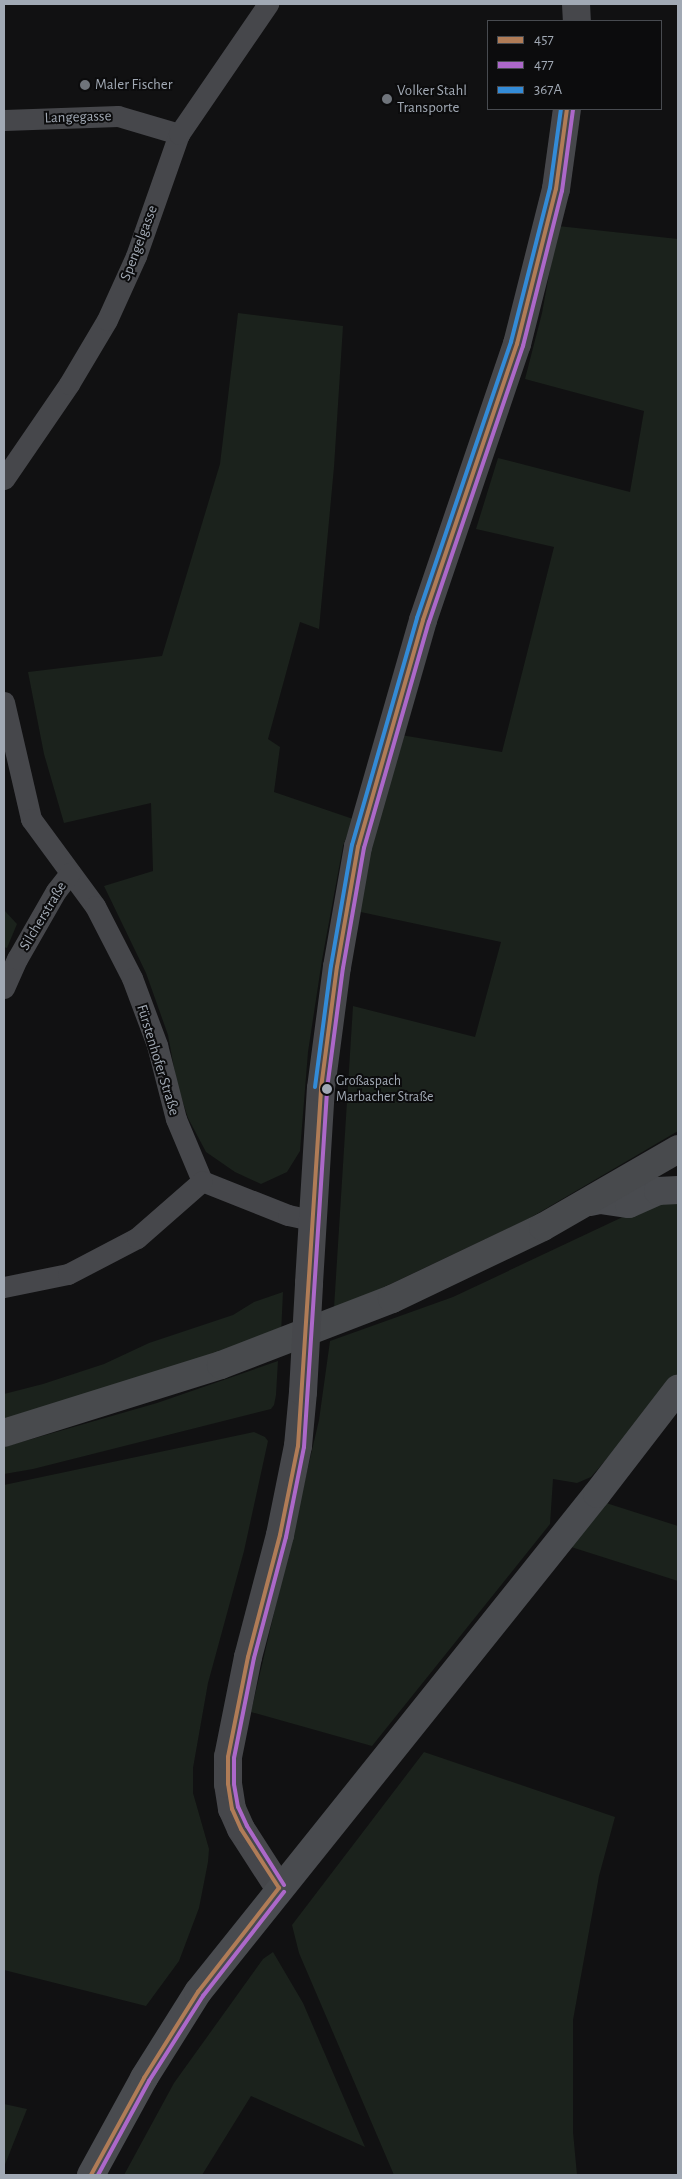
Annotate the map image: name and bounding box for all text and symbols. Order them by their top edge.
legend [487,20,662,110]
text: 457 [534,32,554,47]
text: 477 [534,57,554,72]
place label: Maler Fischer [95,76,173,94]
marker: Maler Fischer [79,79,91,91]
place label: Volker Stahl Transporte [397,81,467,116]
text: 367A [534,82,562,97]
marker: Volker Stahl Transporte [381,93,393,105]
street label: Langegasse [44,107,112,127]
street label: Spengelgasse [116,203,162,283]
street label: Silcherstraße [15,878,71,954]
street label: Fürstenhofer Straße [133,1002,183,1118]
place label: Großaspach Marbacher Straße [336,1073,434,1106]
marker: Großaspach Marbacher Straße [322,1084,332,1094]

